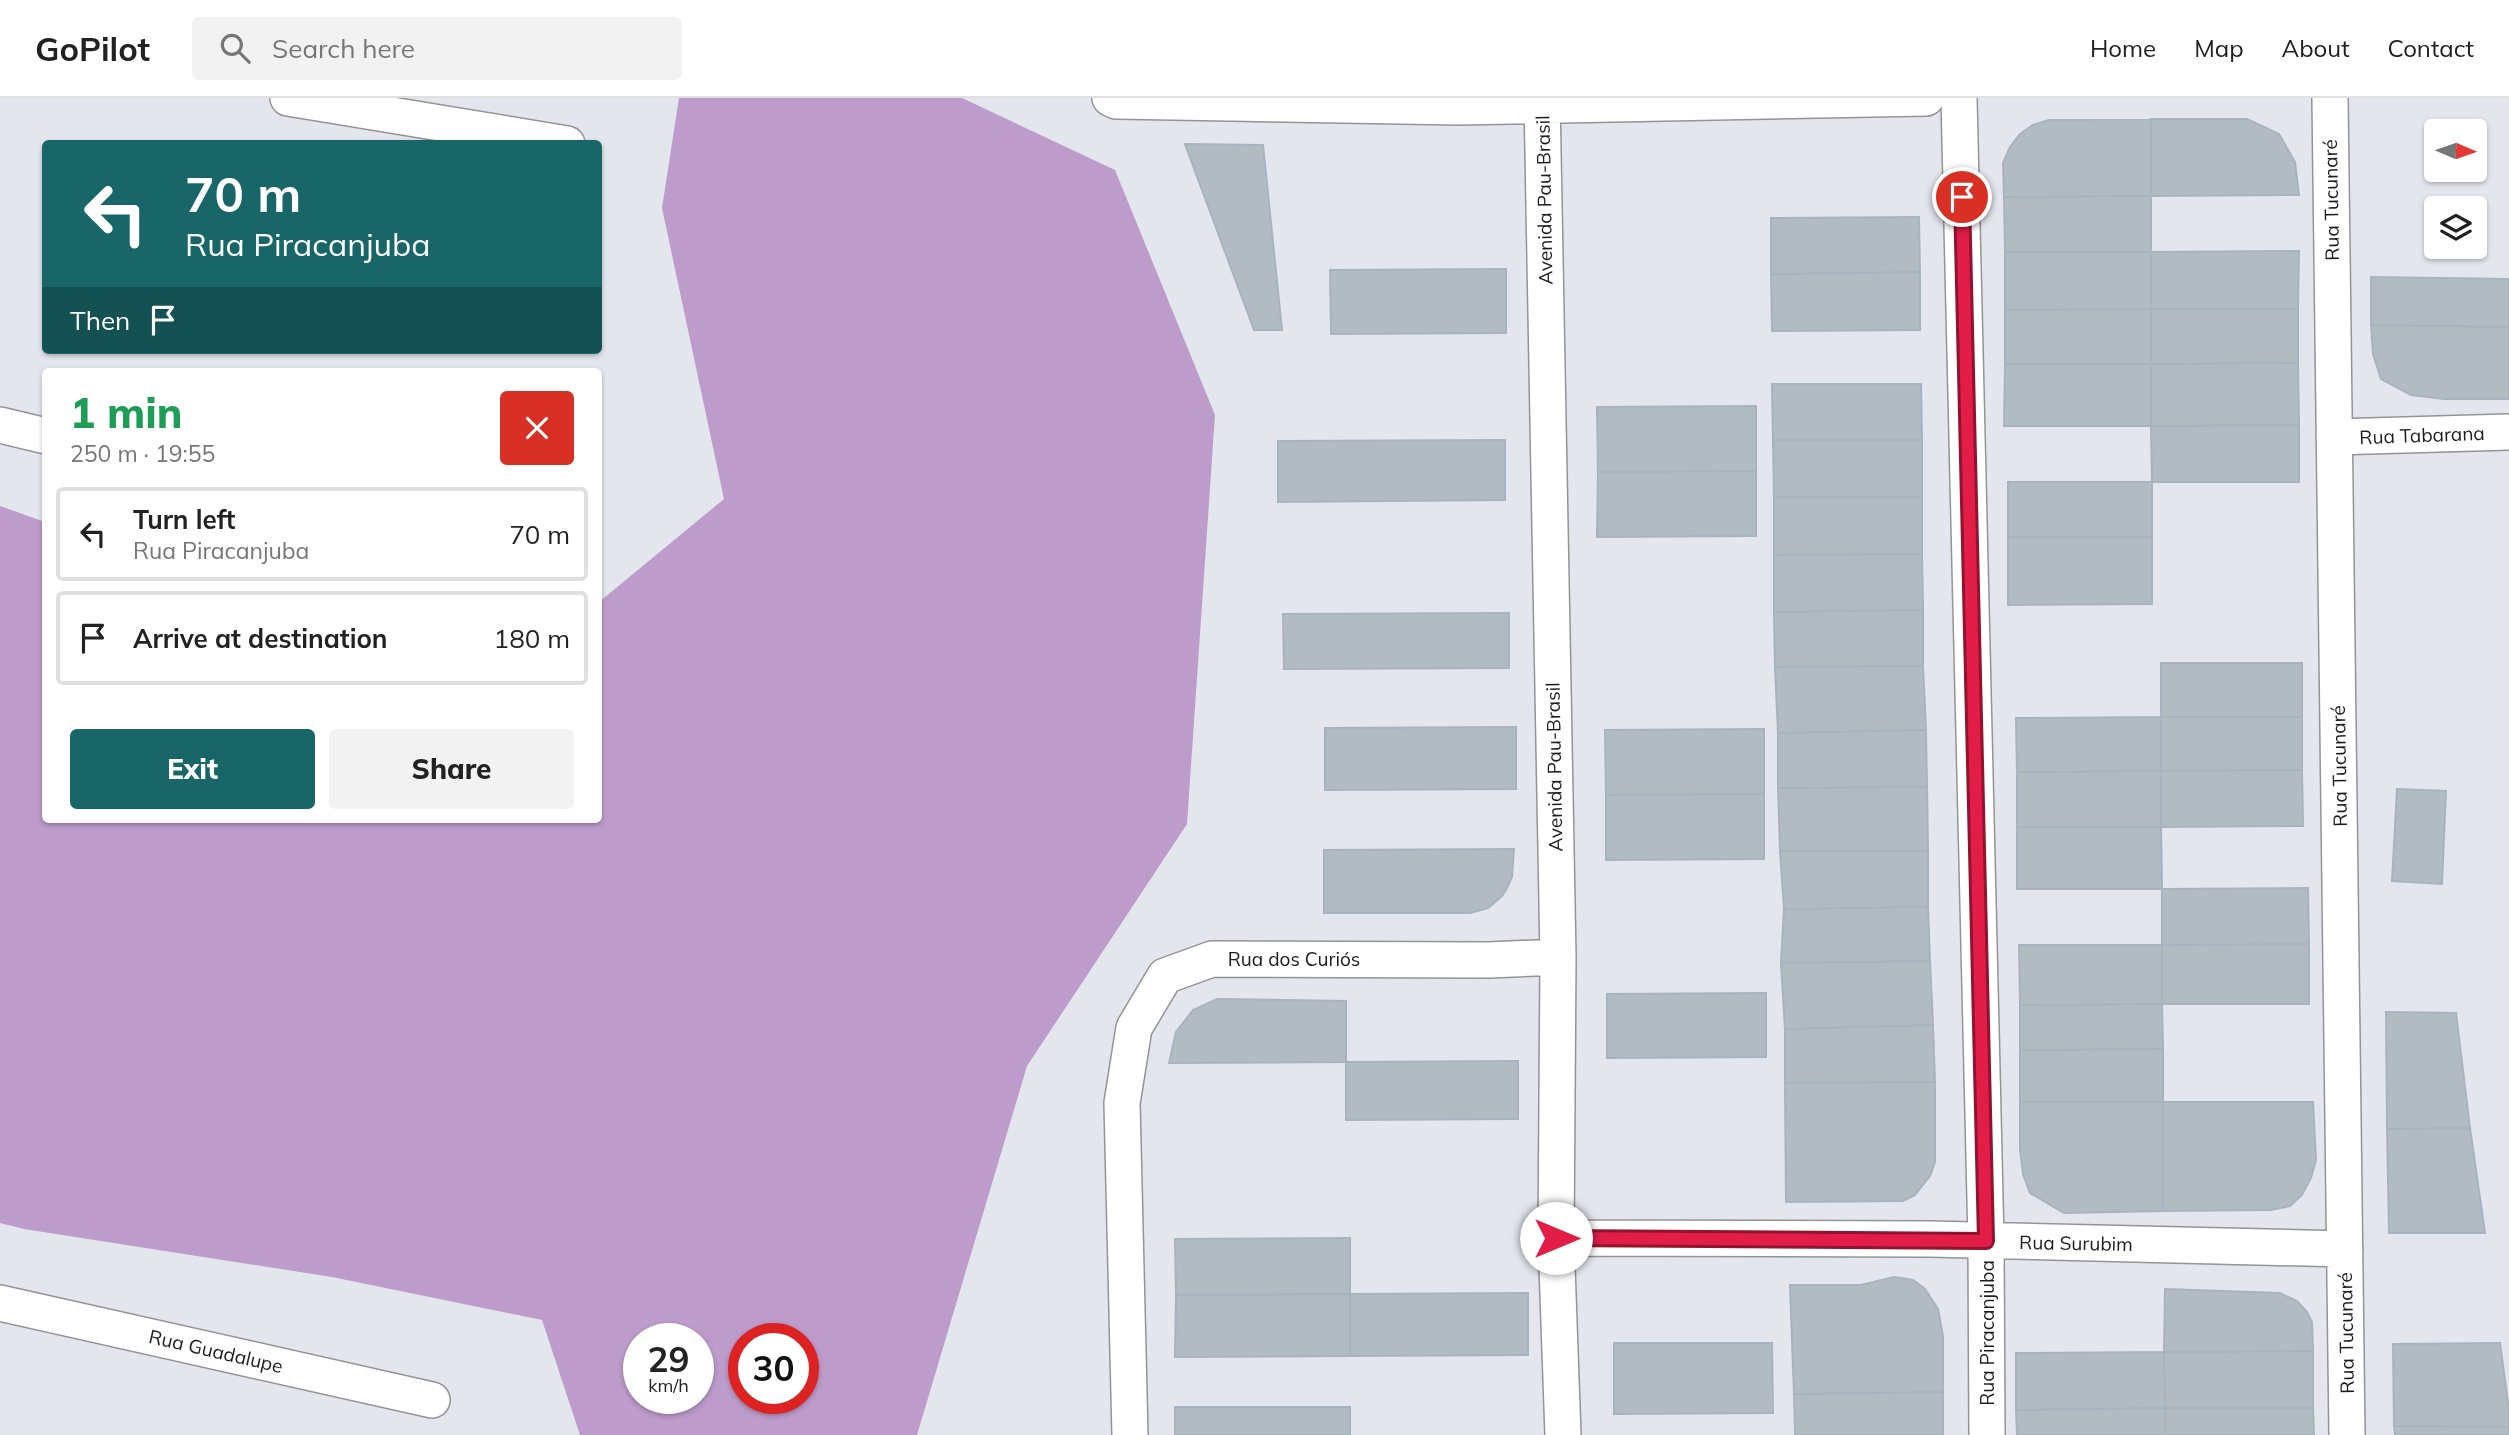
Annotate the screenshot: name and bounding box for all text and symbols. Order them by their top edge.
search box [192,17,682,80]
text: GoPilot [35,28,150,69]
icon: search [216,29,254,67]
text: Search here [272,32,415,65]
text: Home [2090,33,2156,63]
text: Map [2194,33,2244,63]
text: About [2282,33,2350,63]
text: Contact [2388,33,2474,63]
street label: Avenida Pau-Brasil [1531,115,1557,285]
north arrow [2424,119,2487,182]
map controls [2424,119,2487,259]
street label: Rua Tucunaré [2318,139,2344,261]
text: 70 m [185,163,301,224]
pin [1932,167,1992,227]
icon: left [70,168,161,259]
icon: arrive [1943,178,1981,216]
button: layers [2424,196,2487,259]
text: Rua Piracanjuba [185,224,430,264]
icon: arrive [144,301,182,339]
text: Then [70,304,130,337]
text: 1 min [70,386,183,439]
button: close [500,391,574,465]
street label: Rua Tabarana [2359,421,2485,449]
text: 250 m · 19:55 [70,439,215,468]
text: Turn left [133,503,235,536]
icon: left [74,515,112,553]
text: 70 m [509,518,570,551]
text: Rua Piracanjuba [133,536,309,565]
icon: arrive [74,619,112,657]
text: Arrive at destination [133,622,388,655]
text: 180 m [494,622,570,655]
street label: Avenida Pau-Brasil [1541,682,1567,852]
street label: Rua Tucunaré [2326,705,2352,827]
button: Exit [70,729,315,809]
button: Share [329,729,574,809]
street label: Rua dos Curiós [1228,947,1360,971]
position arrow [1519,1201,1593,1275]
street label: Rua Surubim [2019,1230,2133,1256]
street label: Rua Piracanjuba [1975,1260,1999,1406]
street label: Rua Tucunaré [2333,1272,2359,1394]
speed limit sign: 30 [728,1323,819,1414]
street label: Rua Guadalupe [147,1324,285,1378]
text: 29 [647,1337,690,1381]
text: km/h [648,1374,689,1397]

